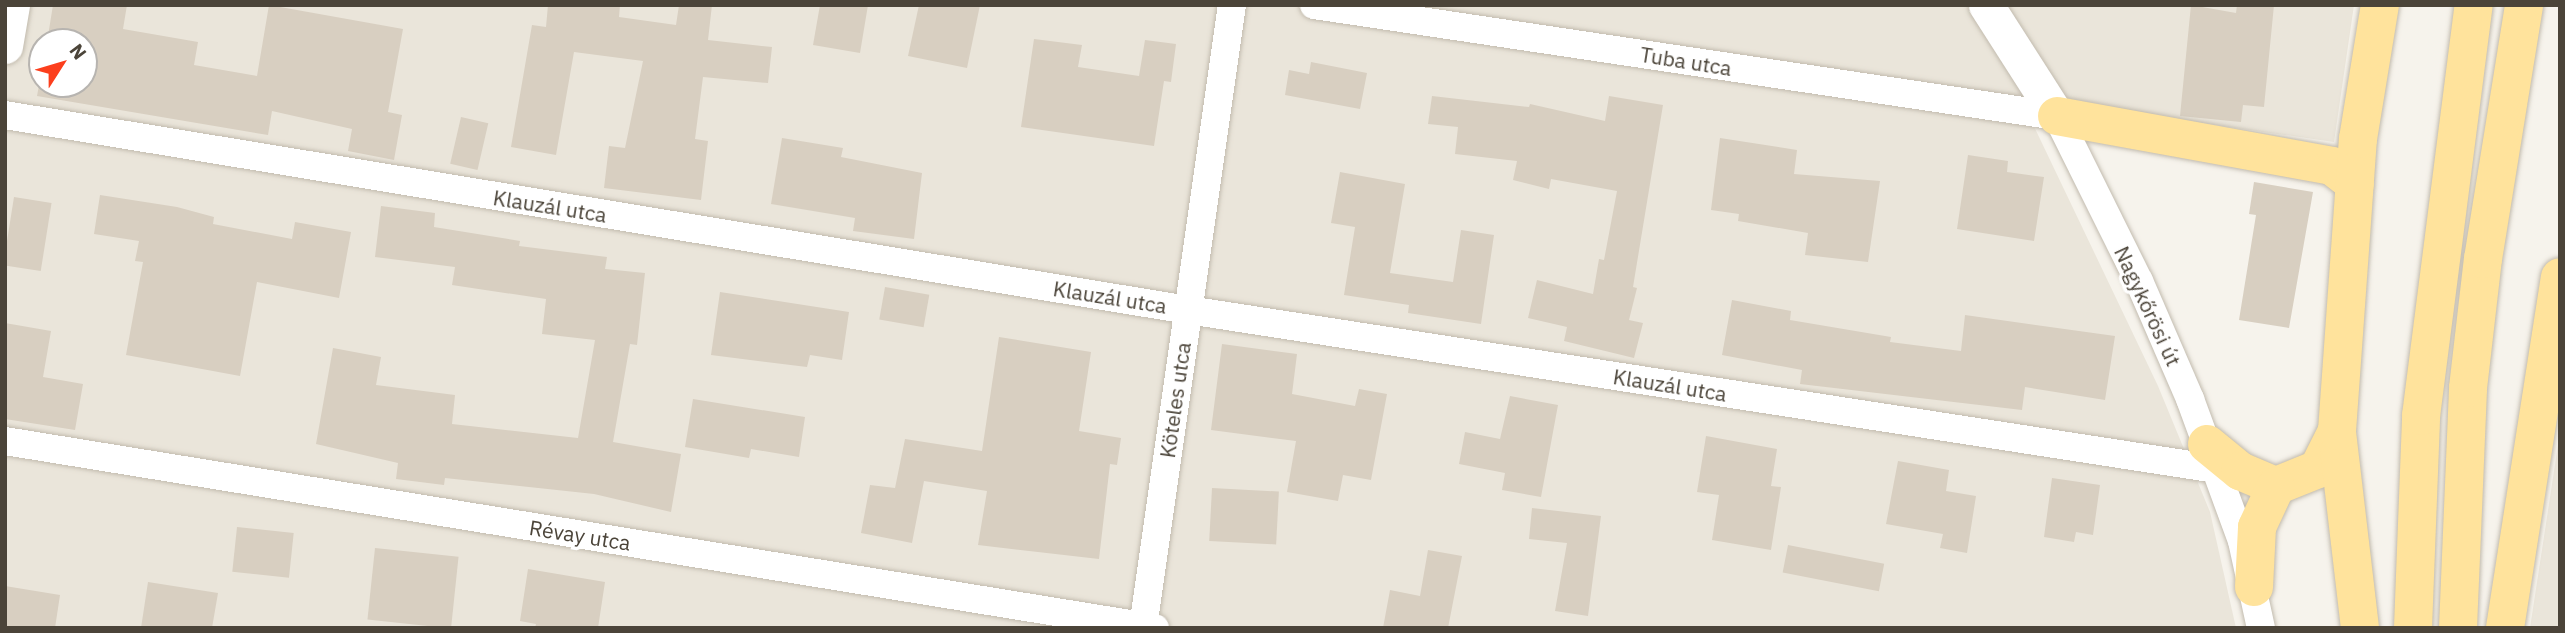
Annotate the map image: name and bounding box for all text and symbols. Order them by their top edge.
north arrow [28,28,98,98]
text: N [64,39,92,64]
street label: Tuba utca [1638,41,1734,81]
street label: Klauzál utca [491,185,609,227]
street label: Nagykőrösi út [2109,242,2187,370]
street label: Klauzál utca [1051,276,1169,318]
street label: Köteles utca [1154,340,1196,460]
street label: Klauzál utca [1611,364,1729,406]
street label: Révay utca [528,515,632,555]

